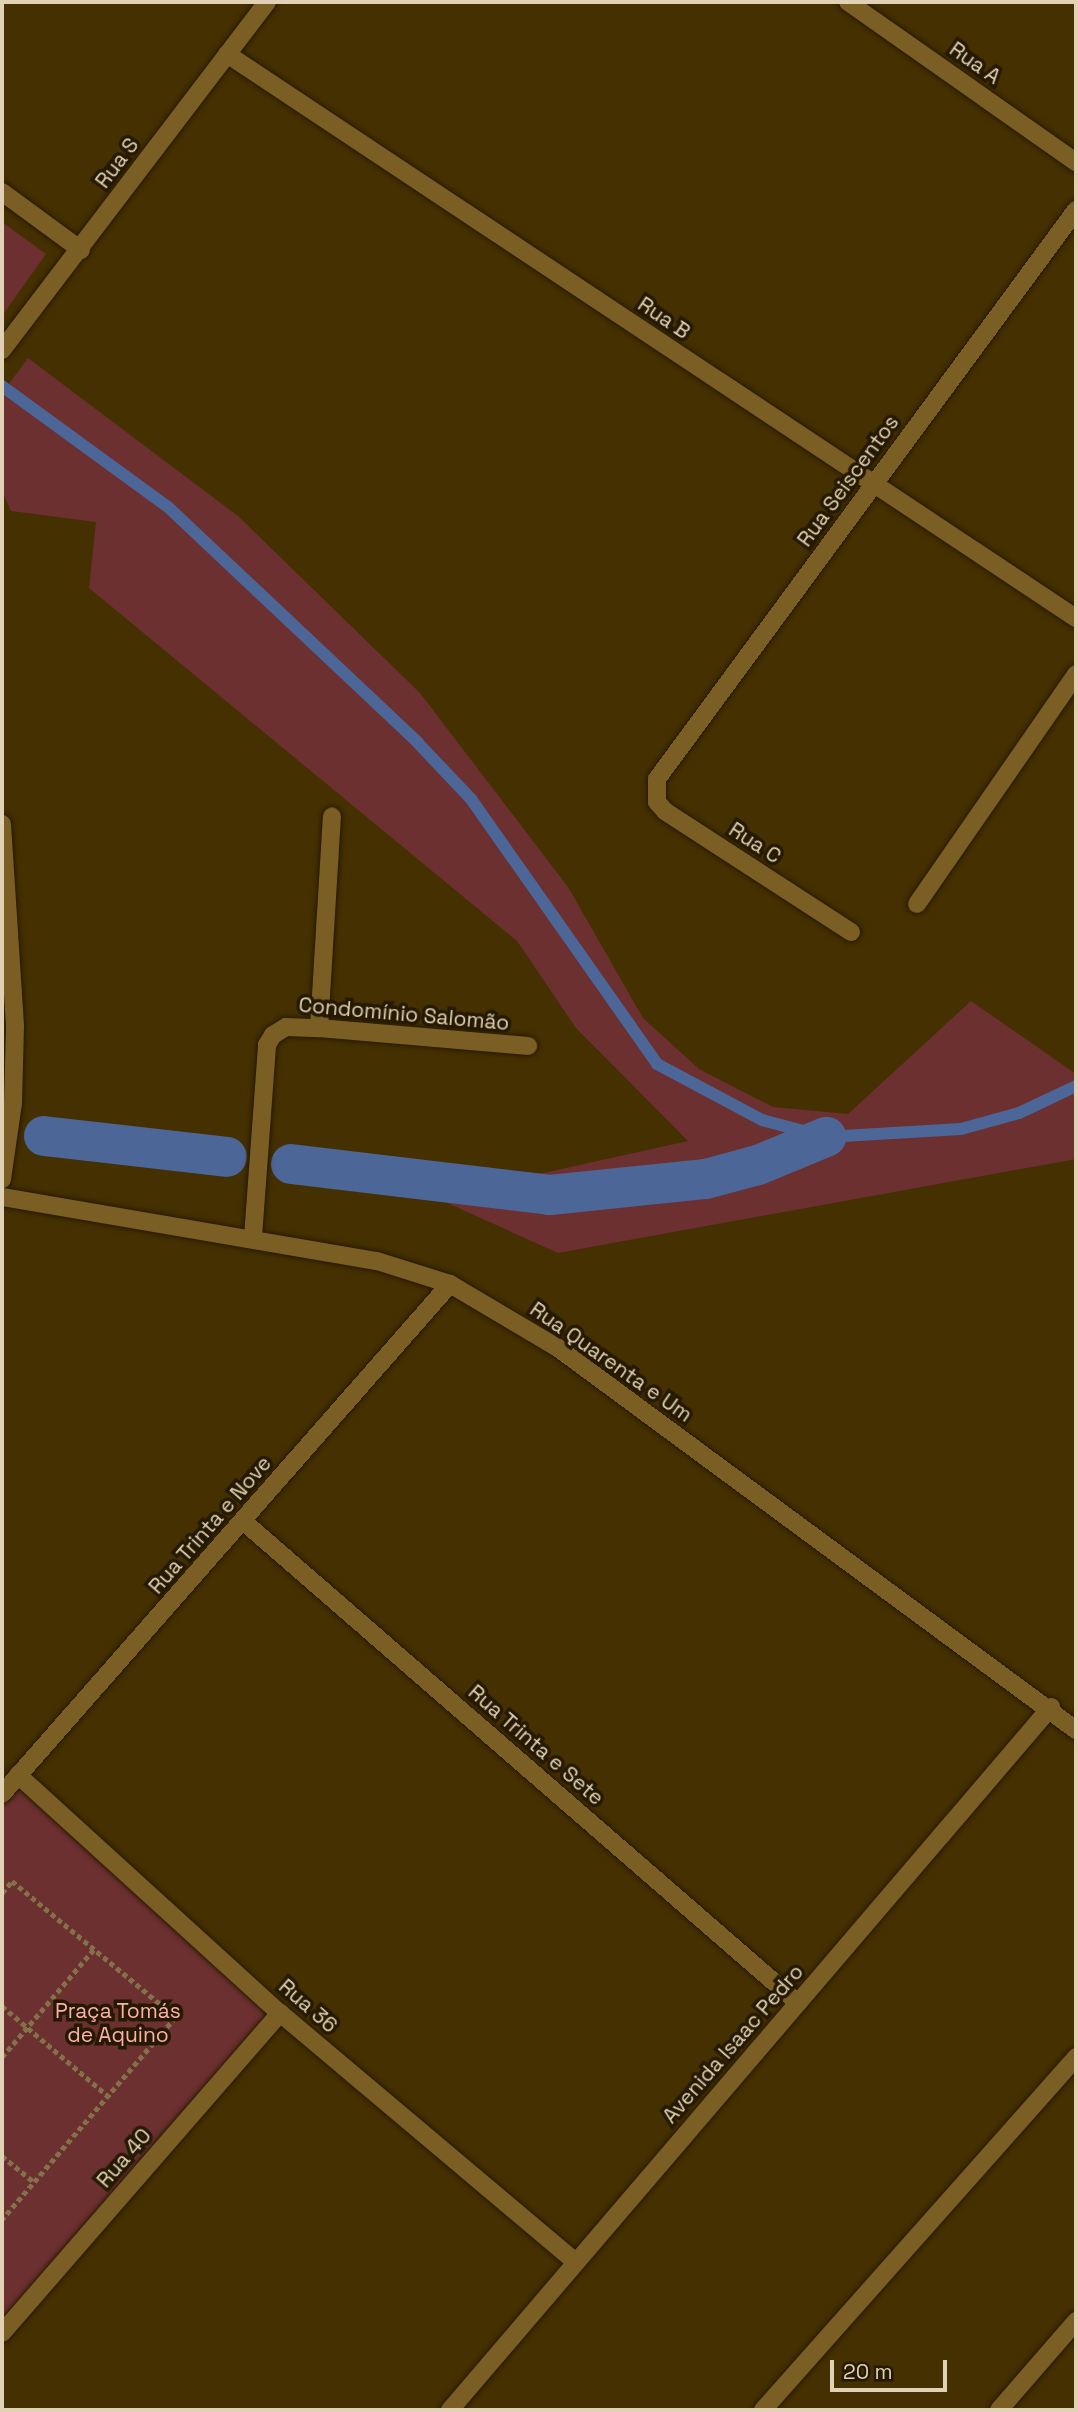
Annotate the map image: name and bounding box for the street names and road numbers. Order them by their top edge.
street label: Rua A [945,36,1005,90]
street label: Rua S [90,133,144,193]
street label: Rua B [633,291,695,345]
street label: Rua Seiscentos [792,410,904,552]
street label: Rua C [724,817,786,869]
street label: Condomínio Salomão [298,992,510,1036]
street label: Rua Quarenta e Um [525,1297,697,1427]
street label: Rua Trinta e Nove [143,1451,277,1599]
street label: Rua Trinta e Sete [463,1679,609,1811]
street label: Avenida Isaac Pedro [657,1960,809,2128]
street label: Rua 36 [274,1974,342,2038]
street label: Rua 40 [91,2123,157,2193]

